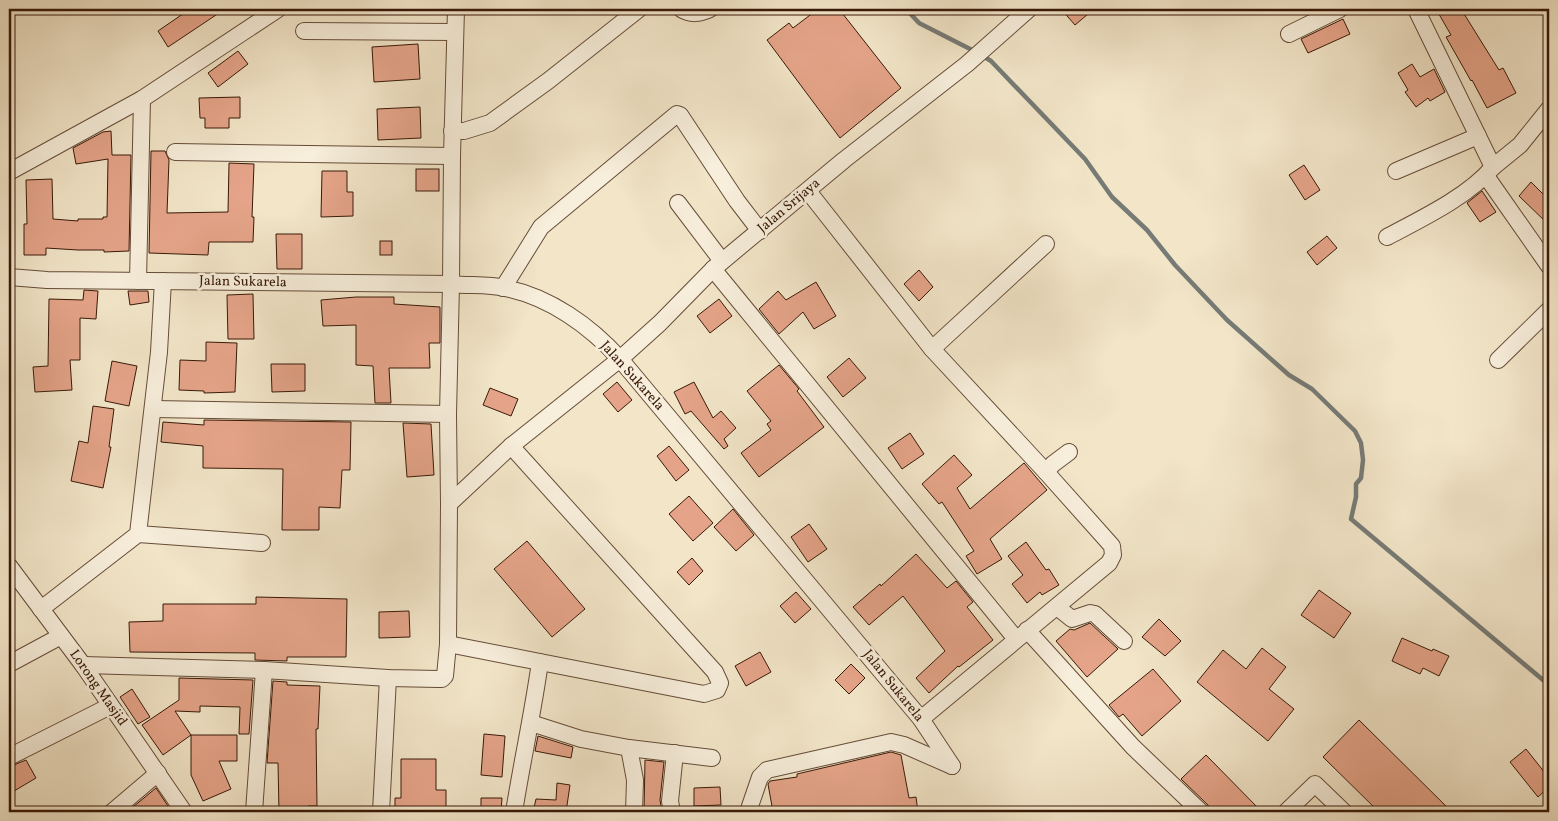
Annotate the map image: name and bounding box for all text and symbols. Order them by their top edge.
street label: Jalan Srijaya [754,174,824,238]
street label: Jalan Sukarela [199,272,287,292]
street label: Jalan Sukarela [596,337,668,415]
street label: Lorong Masjid [65,646,131,730]
street label: Jalan Sukarela [858,646,928,726]

